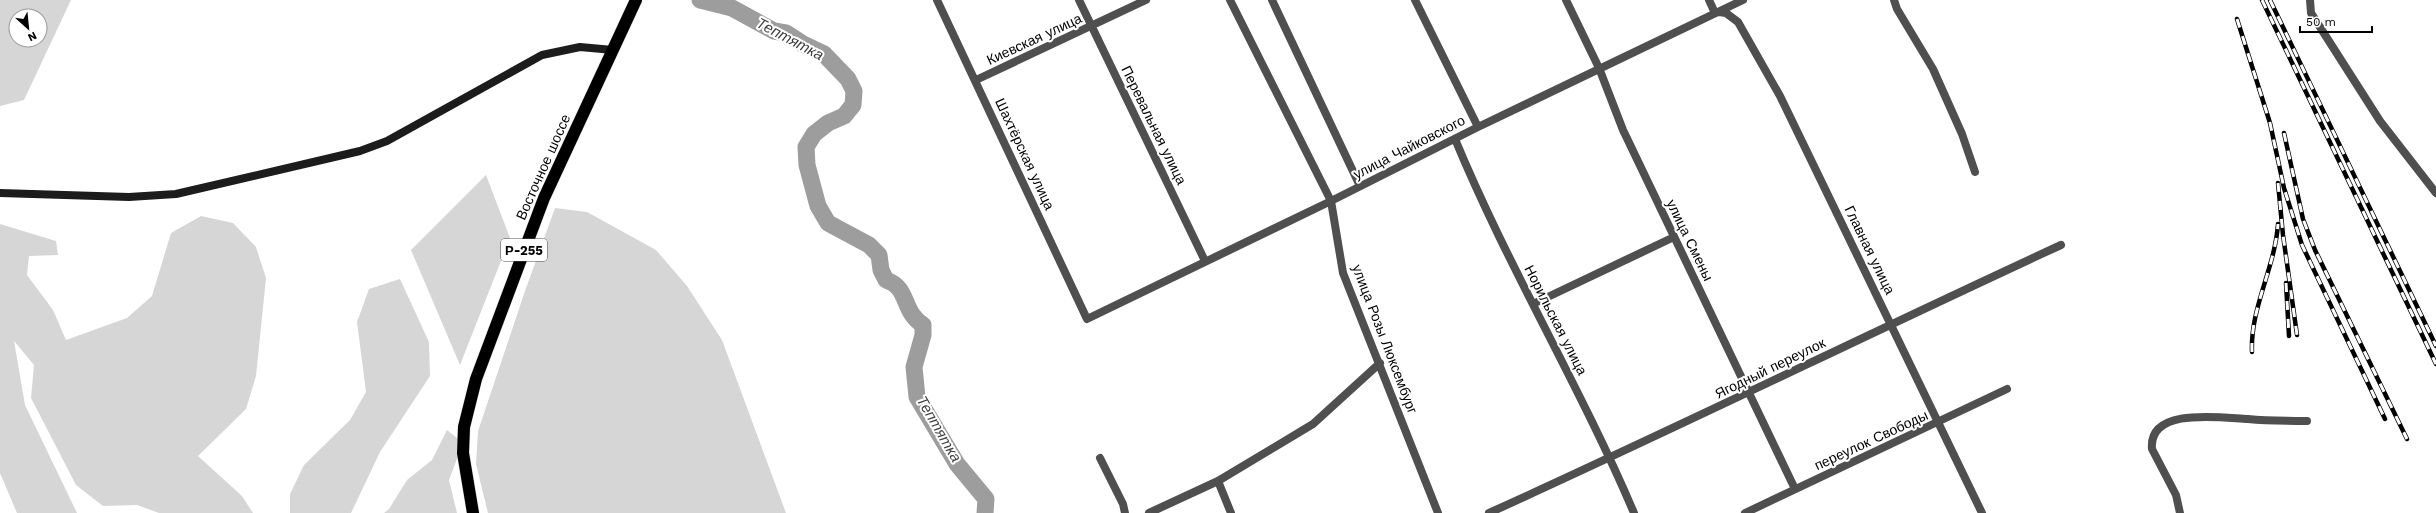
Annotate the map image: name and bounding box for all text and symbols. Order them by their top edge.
north arrow [8,8,48,48]
scale bar [2300,8,2372,34]
street label: Киевская улица [984,10,1084,68]
water label: Тептятка [753,14,827,64]
text: 50 m [2306,15,2336,29]
text: N [26,29,39,44]
street label: Перевальная улица [1118,63,1190,187]
street label: Шахтёрская улица [992,96,1058,213]
street label: Восточное шоссе [512,111,574,222]
street label: улица Чайковского [1350,112,1468,182]
street label: улица Смены [1663,197,1717,283]
street label: Главная улица [1842,203,1898,297]
road number: Р-255 [501,239,547,261]
street label: улица Розы Люксембург [1349,262,1421,416]
street label: Норильская улица [1521,262,1591,378]
street label: Ягодный переулок [1712,334,1829,402]
water label: Тептятка [913,393,965,465]
street label: переулок Свободы [1812,407,1930,473]

